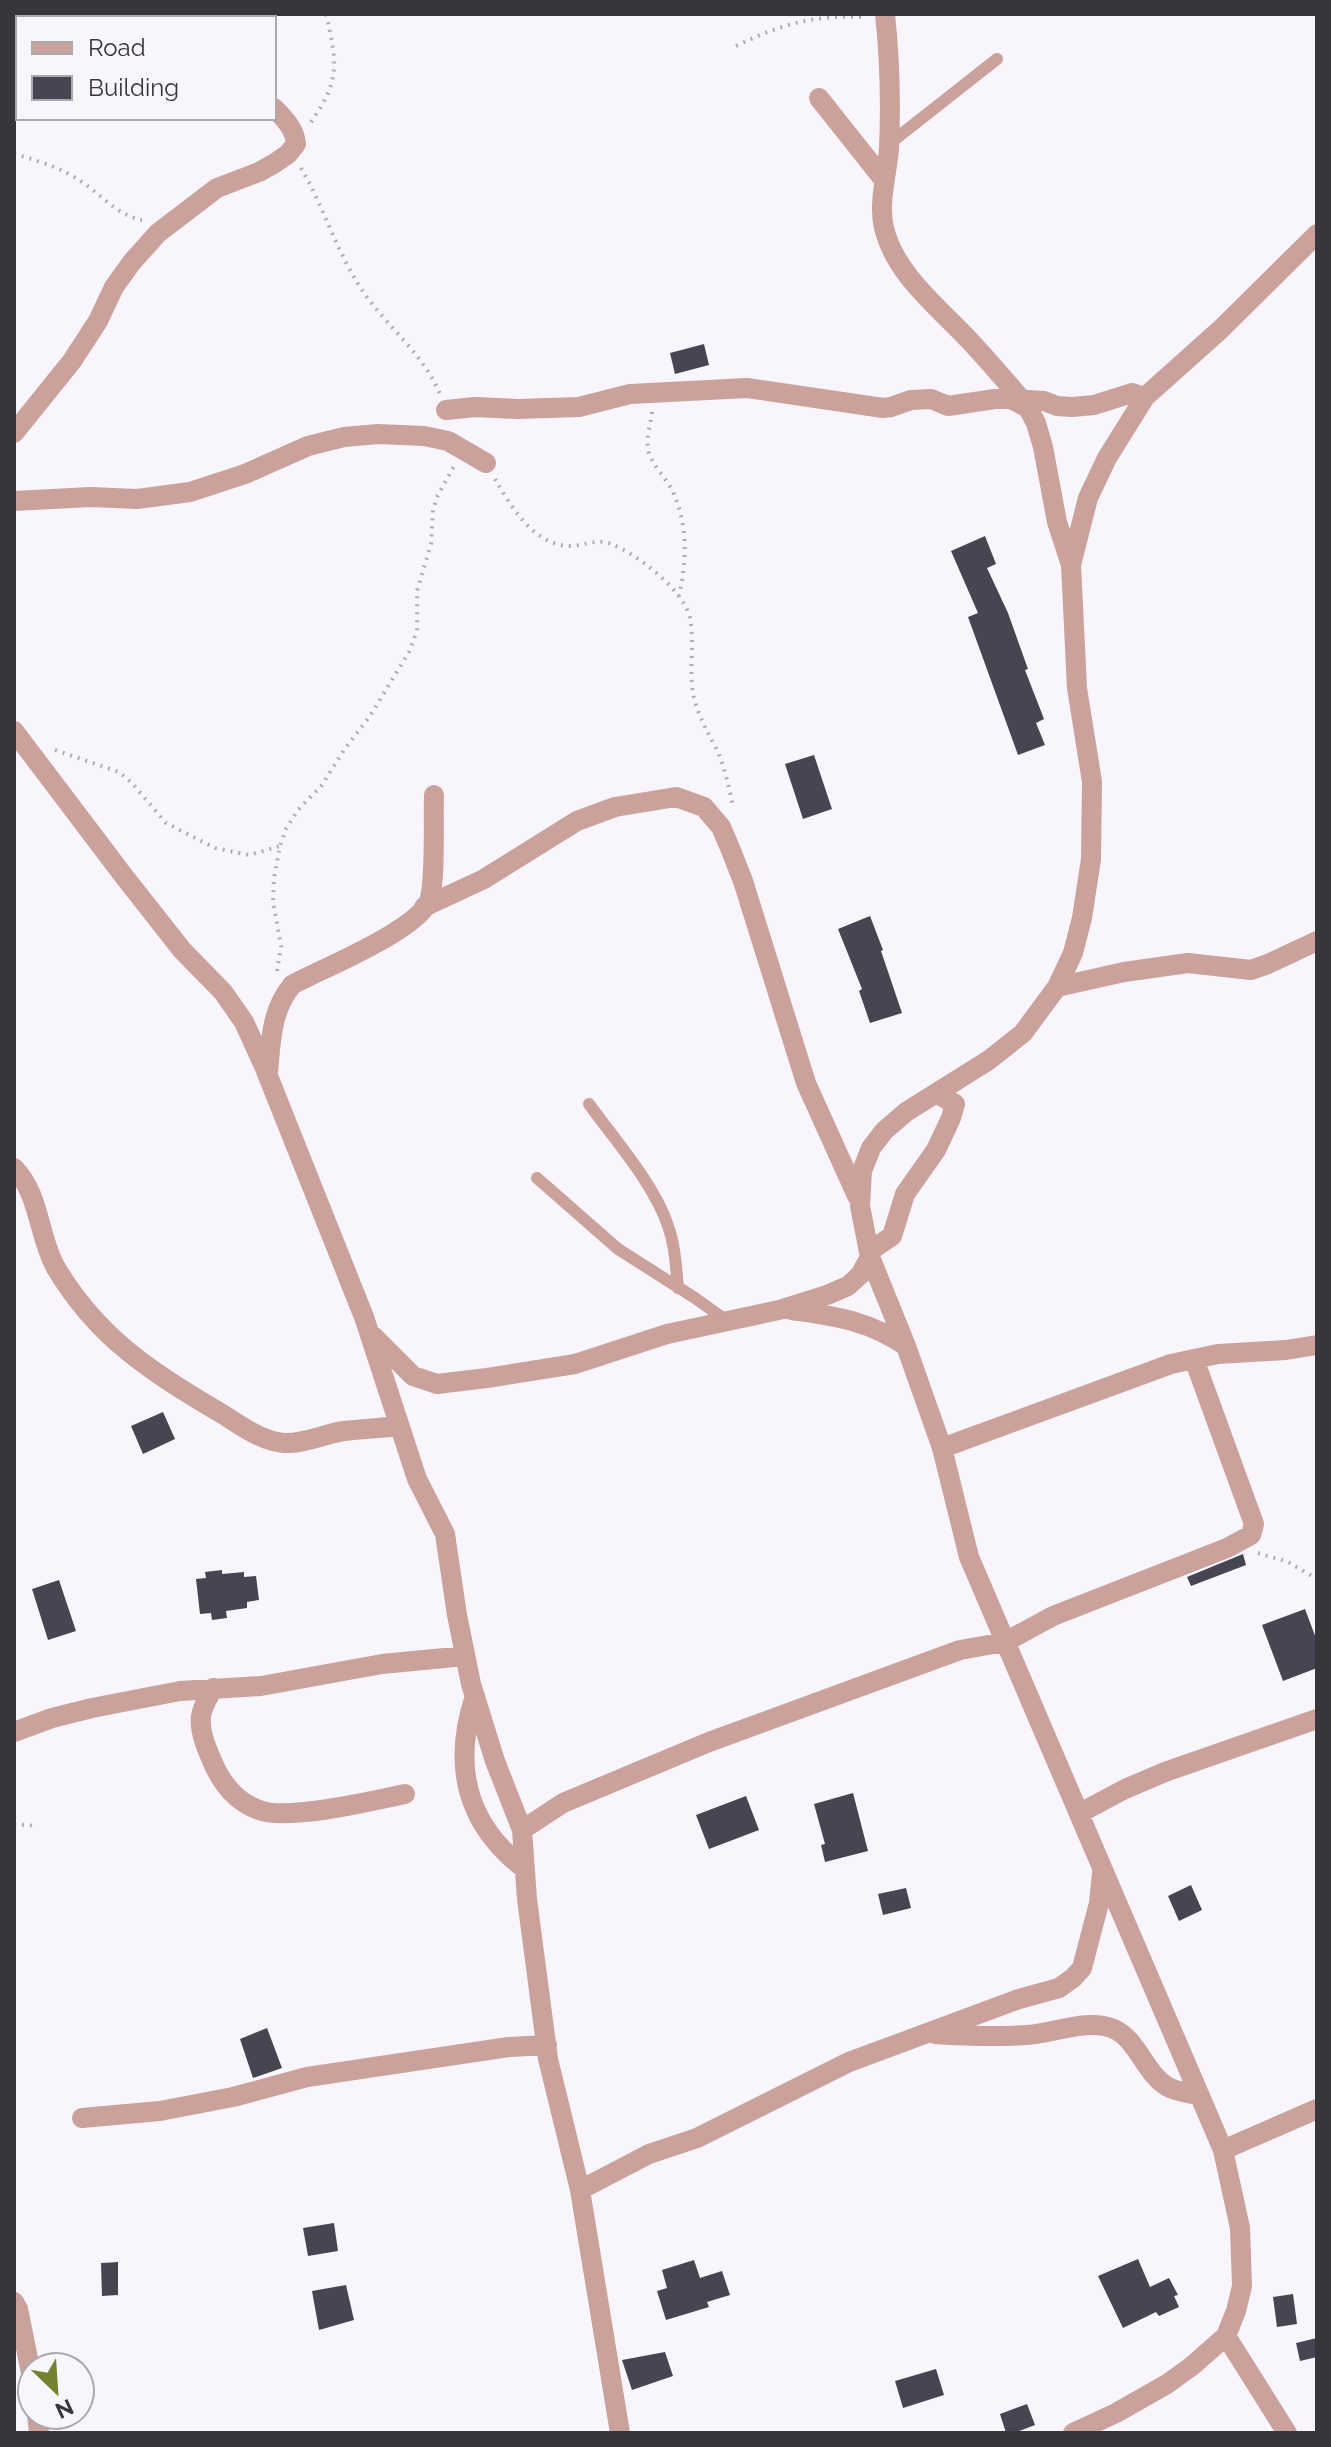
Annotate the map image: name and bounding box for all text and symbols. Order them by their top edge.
legend [16,16,276,120]
text: Road [88,33,146,62]
text: Building [88,73,179,102]
north arrow [16,2351,96,2431]
text: N [51,2394,78,2424]

